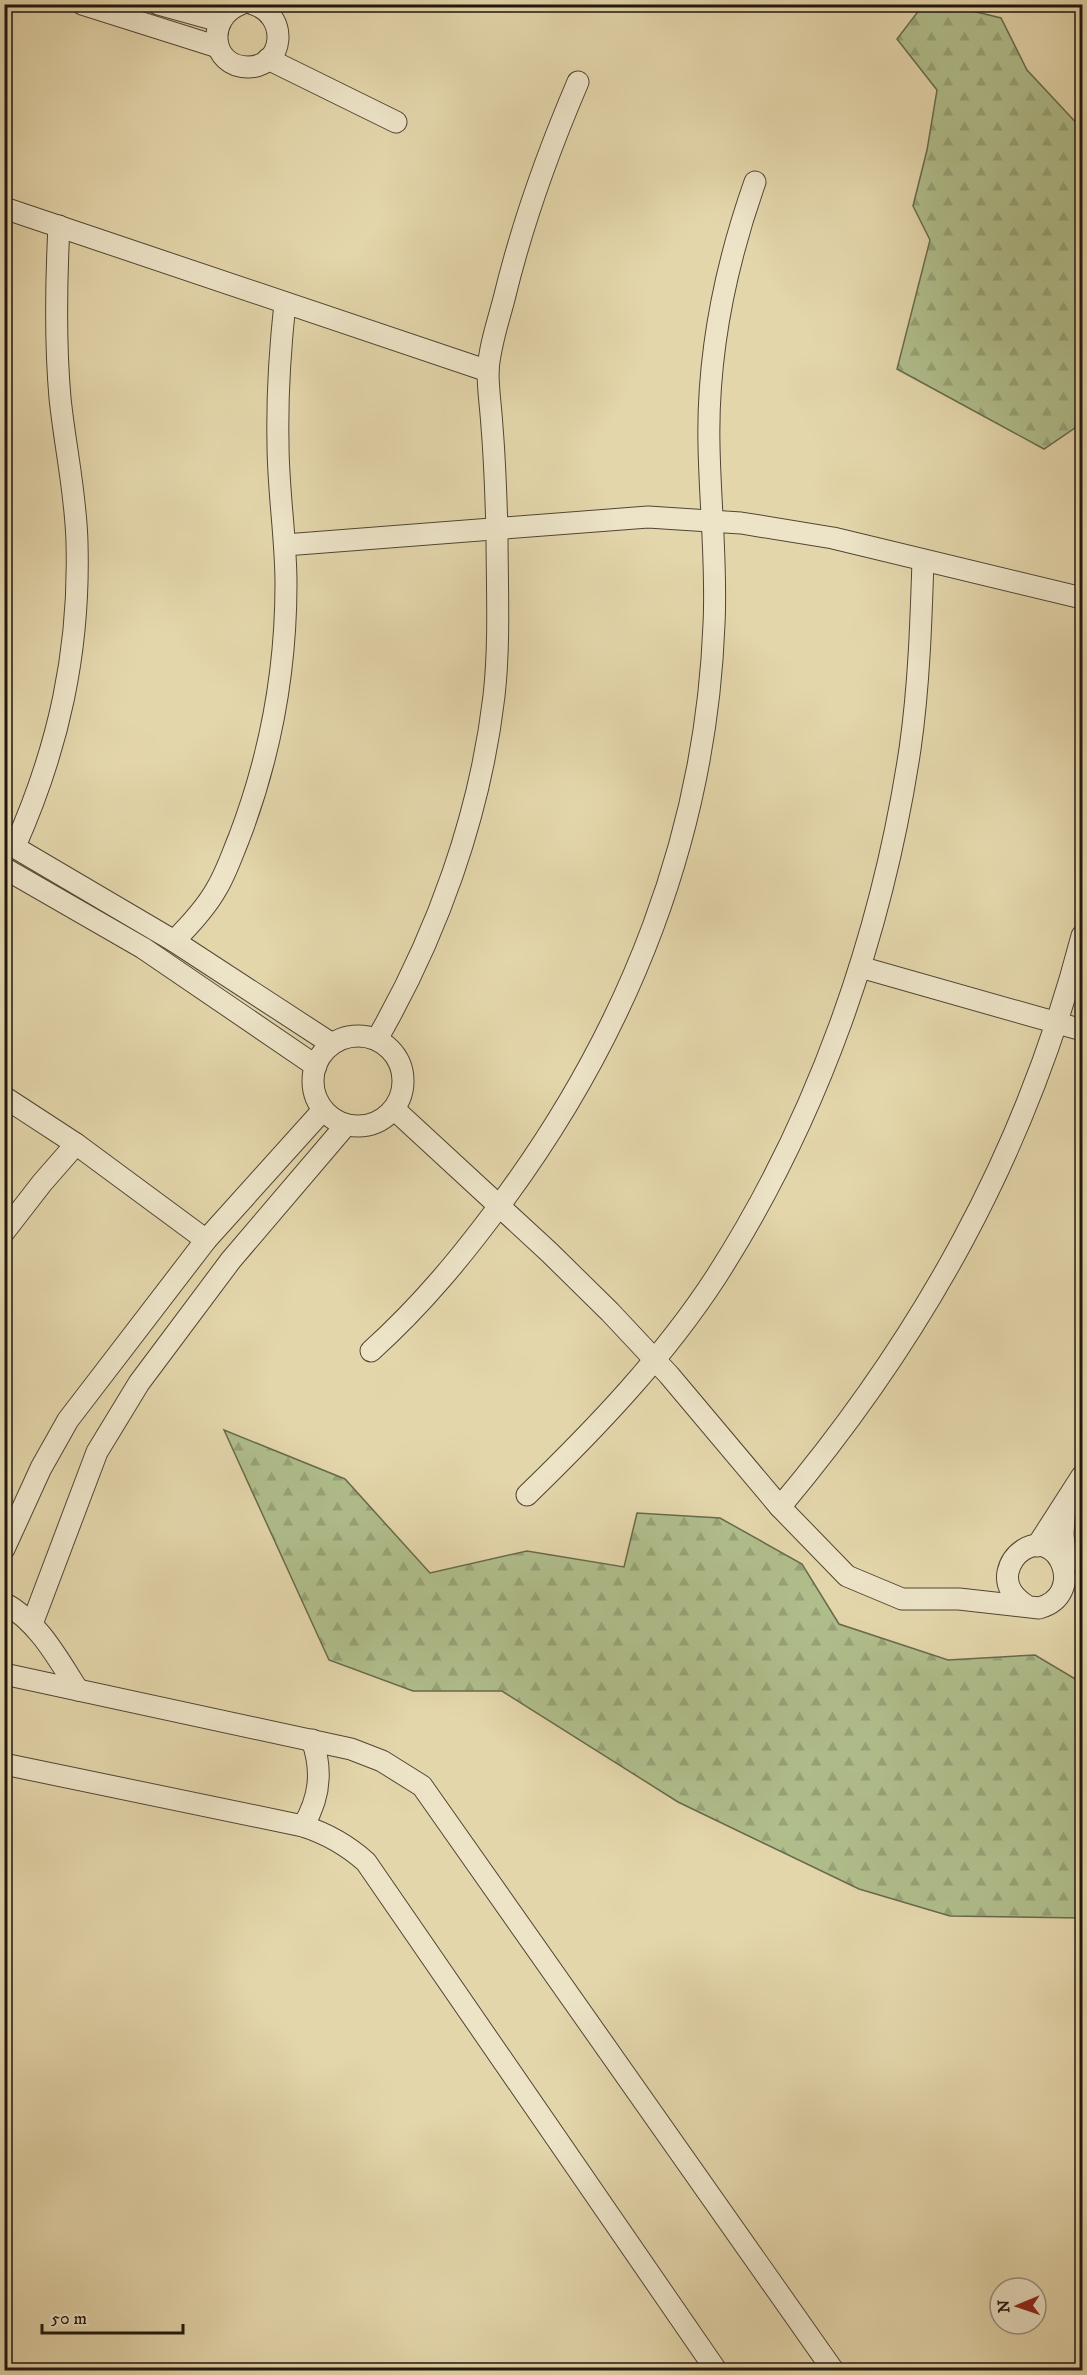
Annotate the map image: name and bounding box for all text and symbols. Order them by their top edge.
north arrow [988,2276,1048,2336]
scale bar [42,2297,183,2335]
text: N [994,2300,1014,2313]
text: 50 m [51,2308,87,2330]

